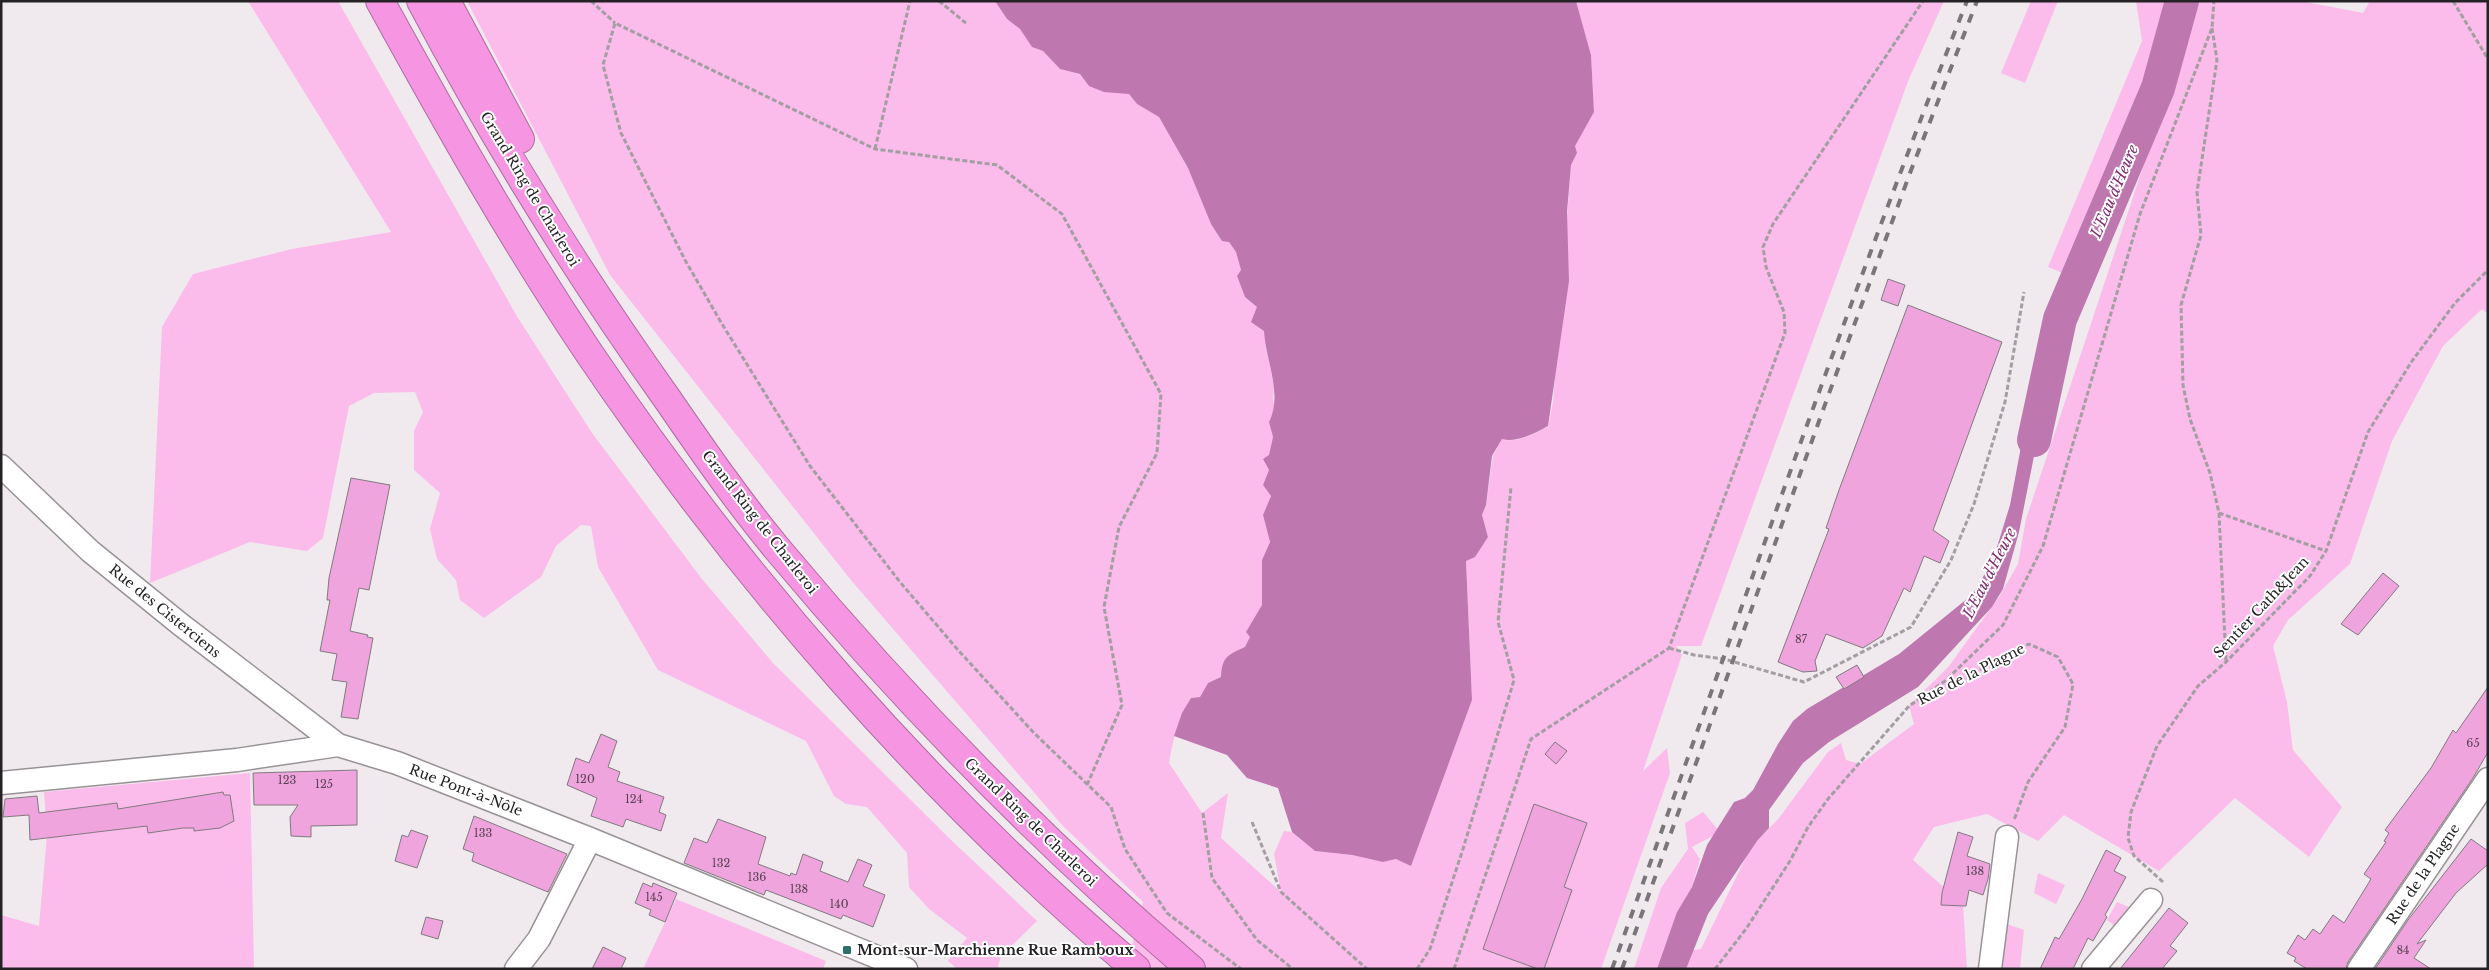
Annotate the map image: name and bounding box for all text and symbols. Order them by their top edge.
street label: Grand Ring de Charleroi [477,108,583,270]
water label: L'Eau d'Heure [2086,142,2142,241]
street label: Grand Ring de Charleroi [698,447,822,598]
water label: L'Eau d'Heure [1958,525,2020,622]
street label: Sentier Cath&Jean [2209,552,2313,661]
street label: Rue des Cisterciens [105,560,225,662]
house number: 87 [1795,632,1808,646]
street label: Rue de la Plagne [1914,639,2028,709]
house number: 65 [2466,736,2480,750]
street label: Grand Ring de Charleroi [961,754,1101,890]
street label: Rue Pont-à-Nôle [407,760,525,820]
house number: 120 [575,772,595,786]
house number: 123 [278,773,296,787]
house number: 125 [315,777,333,791]
house number: 124 [625,792,643,806]
street label: Rue de la Plagne [2383,820,2463,928]
house number: 133 [474,826,492,840]
house number: 132 [712,856,730,870]
house number: 138 [1966,864,1984,878]
house number: 136 [748,870,766,884]
house number: 138 [790,882,808,896]
house number: 145 [645,890,663,904]
house number: 140 [829,897,849,911]
place label: Mont-sur-Marchienne Rue Ramboux [857,941,1134,959]
house number: 84 [2396,943,2410,957]
marker: Mont-sur-Marchienne Rue Ramboux [841,944,853,956]

